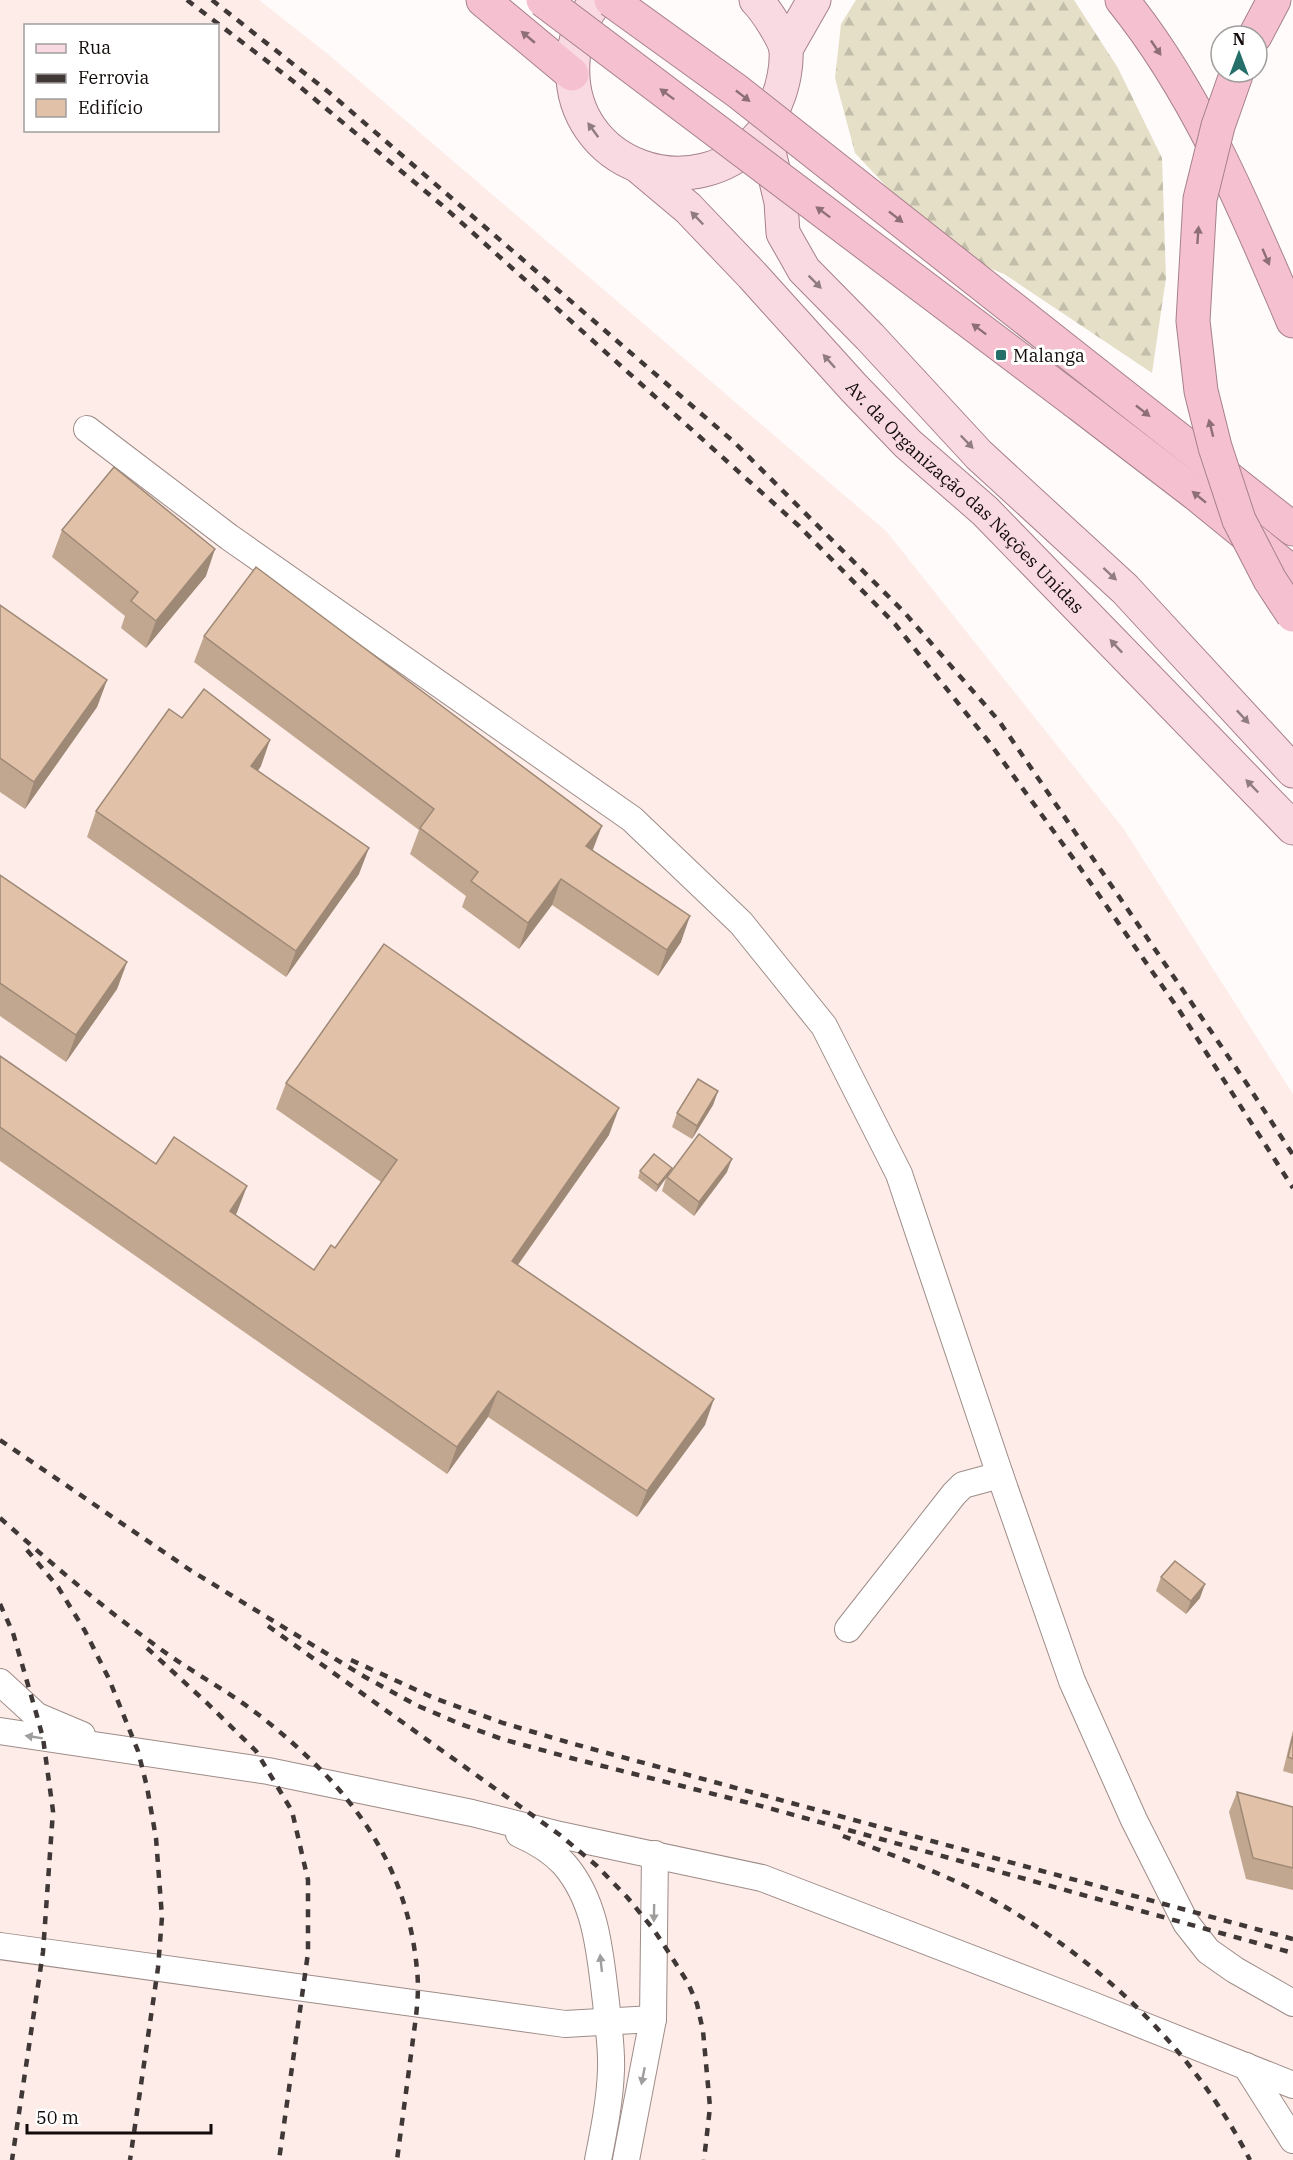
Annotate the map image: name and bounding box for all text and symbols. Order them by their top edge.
legend [24,24,219,132]
north arrow [1209,24,1269,84]
text: N [1233,29,1245,49]
one-way arrow [521,31,536,44]
text: Rua [78,36,111,59]
one-way arrow [1150,39,1162,55]
text: Ferrovia [78,66,149,89]
one-way arrow [660,89,675,101]
one-way arrow [735,90,751,103]
text: Edifício [78,96,143,119]
one-way arrow [587,123,599,138]
one-way arrow [815,205,831,218]
one-way arrow [690,211,704,225]
one-way arrow [889,211,904,223]
one-way arrow [1193,226,1202,245]
one-way arrow [1261,249,1271,267]
one-way arrow [808,274,822,288]
one-way arrow [971,323,987,335]
place label: Malanga [1013,344,1085,367]
marker: Malanga [994,348,1008,362]
one-way arrow [823,354,836,369]
street label: Av. da Organização das Nações Unidas [841,376,1089,618]
one-way arrow [1135,405,1151,417]
one-way arrow [1205,419,1215,438]
one-way arrow [960,434,973,449]
one-way arrow [1191,490,1207,503]
one-way arrow [1102,567,1116,581]
one-way arrow [1109,639,1123,654]
one-way arrow [1236,709,1249,724]
one-way arrow [1246,779,1260,793]
one-way arrow [24,1732,43,1741]
one-way arrow [649,1903,659,1922]
one-way arrow [596,1954,606,1973]
one-way arrow [638,2067,647,2086]
scale bar [27,2097,212,2135]
text: 50 m [36,2106,79,2129]

